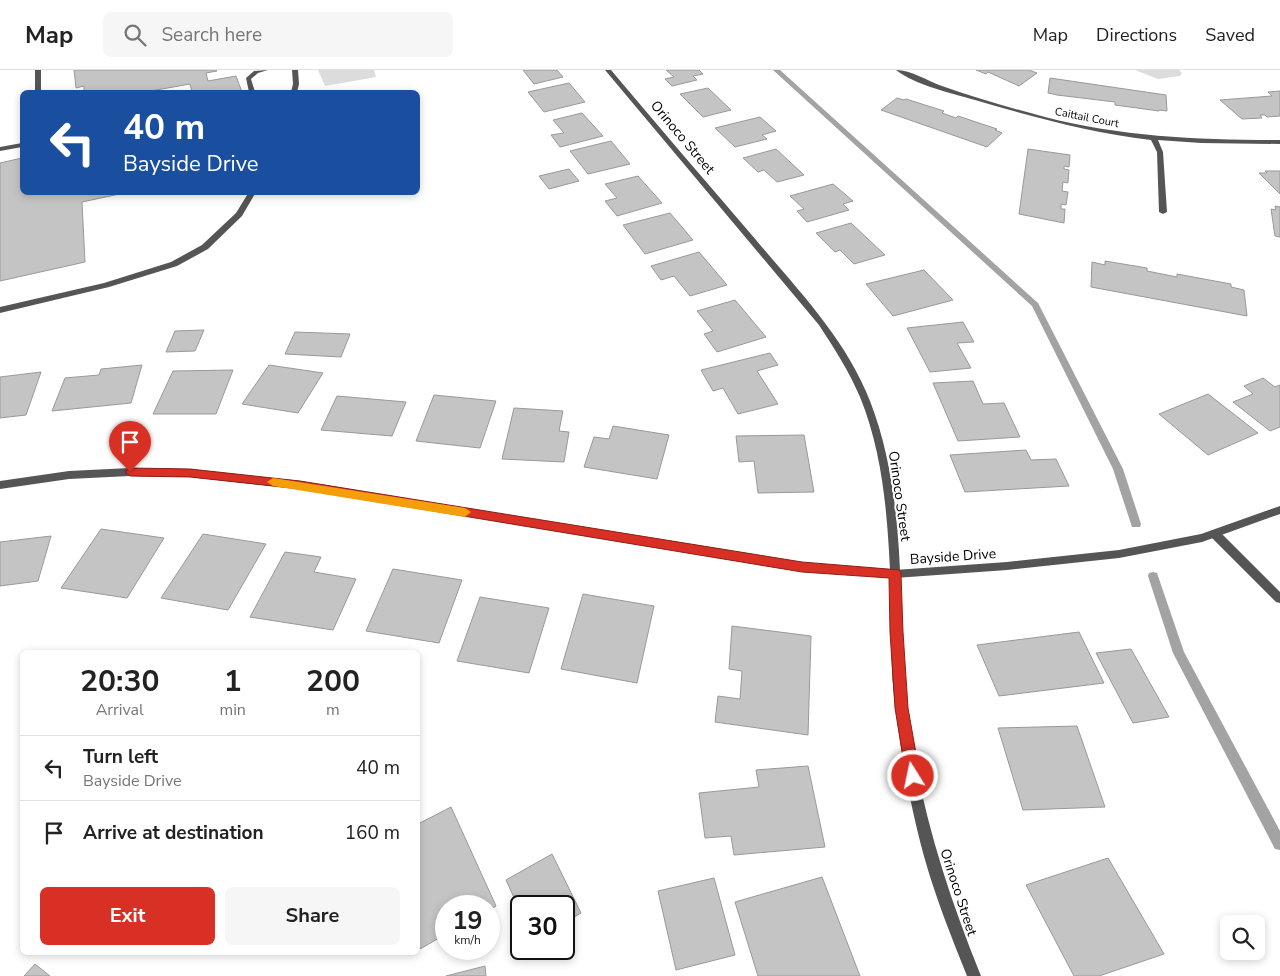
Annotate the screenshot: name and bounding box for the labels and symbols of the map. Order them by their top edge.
street label: Orinoco Street [646,96,719,178]
street label: Caittail Court [1054,104,1120,131]
pin [109,421,151,472]
street label: Orinoco Street [884,450,915,542]
street label: Bayside Drive [909,544,997,569]
position arrow [886,749,938,801]
street label: Orinoco Street [935,846,982,938]
speed limit sign: 30 [510,895,575,960]

